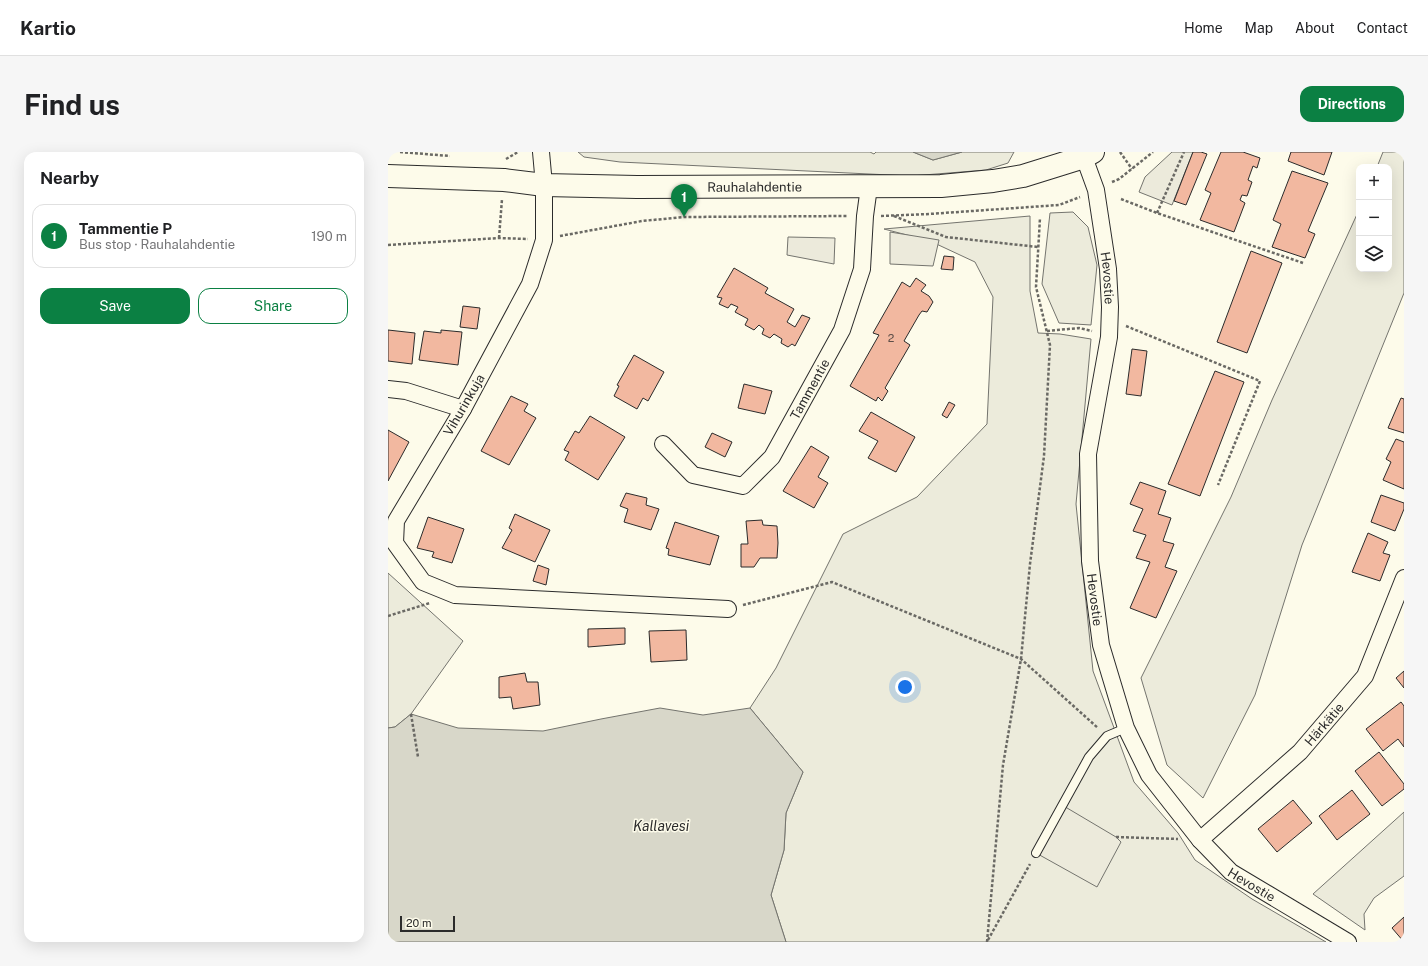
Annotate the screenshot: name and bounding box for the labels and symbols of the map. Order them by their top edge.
street label: Rauhalahdentie [707,179,802,194]
pin: 1 [671,184,697,217]
street label: Hevostie [1098,251,1117,305]
house number: 2 [888,332,895,344]
street label: Tammentie [787,356,832,422]
street label: Vihurinkuja [440,372,488,438]
street label: Hevostie [1084,572,1106,627]
your location [895,677,915,697]
street label: Härkätie [1301,699,1346,749]
water label: Kallavesi [633,818,690,834]
street label: Hevostie [1225,864,1278,904]
scale bar [400,914,455,933]

